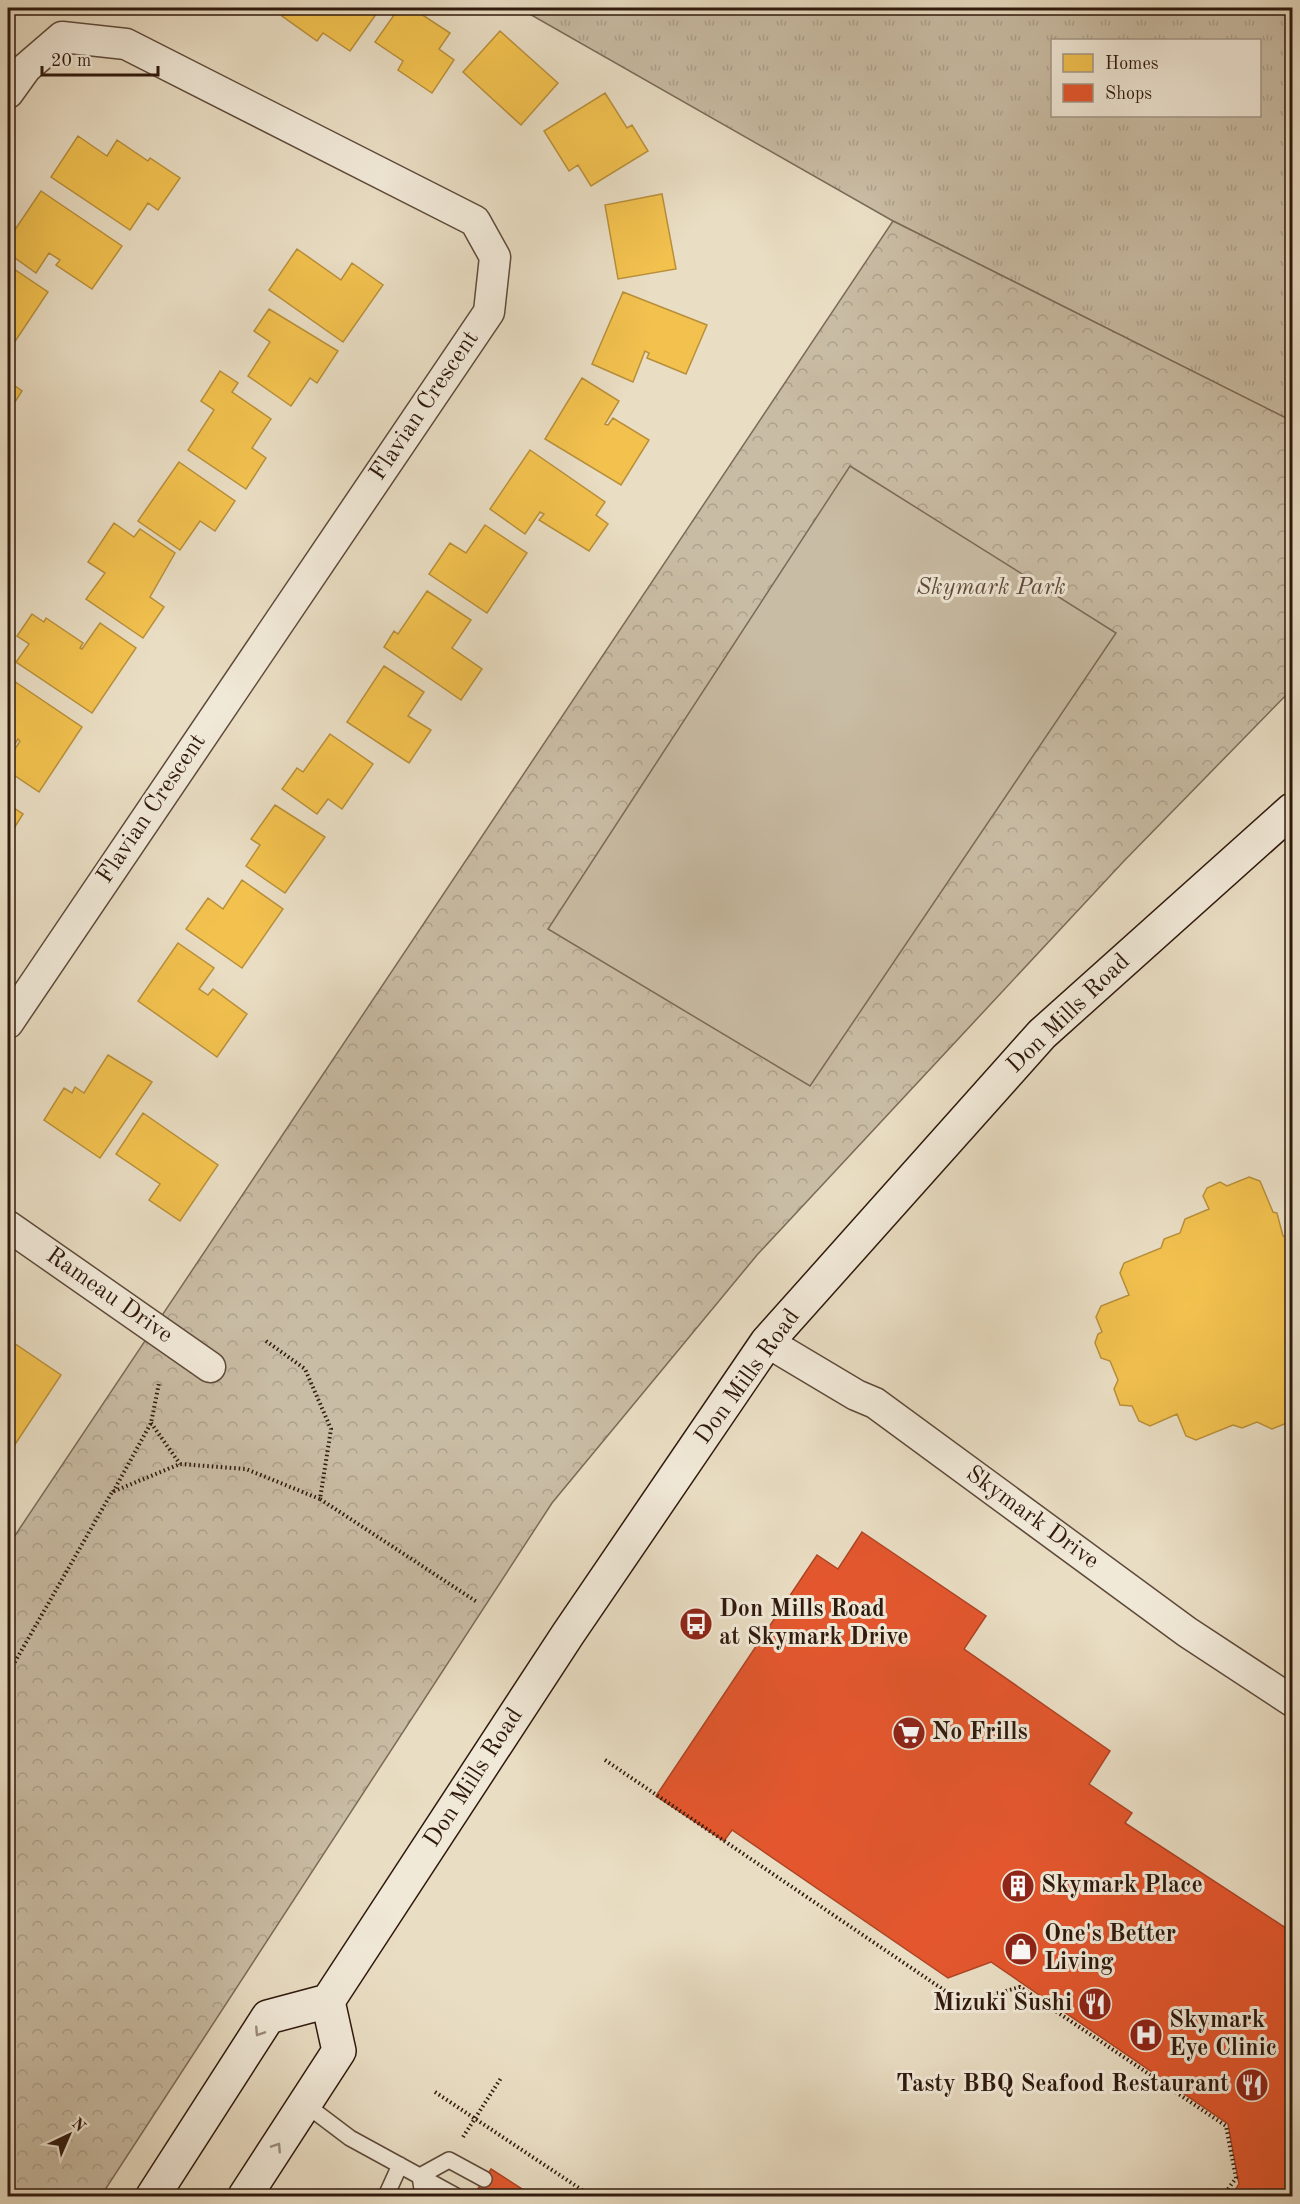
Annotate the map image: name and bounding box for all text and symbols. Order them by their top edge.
scale bar [42,39,158,77]
legend [1051,39,1261,117]
text: 20 m [51,52,91,70]
text: Homes [1105,55,1159,73]
text: Shops [1105,85,1152,103]
street label: Flavian Crescent [366,327,484,485]
park label: Skymark Park [916,576,1066,600]
street label: Flavian Crescent [93,730,211,888]
street label: Don Mills Road [1003,950,1135,1078]
street label: Rameau Drive [41,1244,177,1348]
street label: Don Mills Road [691,1305,805,1449]
street label: Skymark Drive [961,1462,1103,1574]
place label: Don Mills Road at Skymark Drive [719,1598,909,1650]
bus stop icon: Don Mills Road at Skymark Drive [678,1606,714,1642]
street label: Don Mills Road [420,1704,528,1852]
supermarket icon: No Frills [891,1715,927,1751]
place label: No Frills [932,1721,1028,1745]
building icon: Skymark Place [1000,1868,1036,1904]
place label: Skymark Place [1041,1874,1203,1898]
place label: One's Better Living [1044,1923,1176,1975]
shop icon: One's Better Living [1003,1931,1039,1967]
restaurant icon: Mizuki Sushi [1077,1986,1113,2022]
place label: Mizuki Sushi [933,1992,1072,2016]
place label: Skymark Eye Clinic [1169,2009,1277,2061]
hospital icon: Skymark Eye Clinic [1128,2017,1164,2053]
one-way arrow [254,2026,266,2036]
restaurant icon: Tasty BBQ Seafood Restaurant [1234,2067,1270,2103]
place label: Tasty BBQ Seafood Restaurant [896,2073,1229,2097]
north arrow [39,2105,99,2165]
text: N [68,2116,89,2136]
one-way arrow [270,2143,281,2154]

